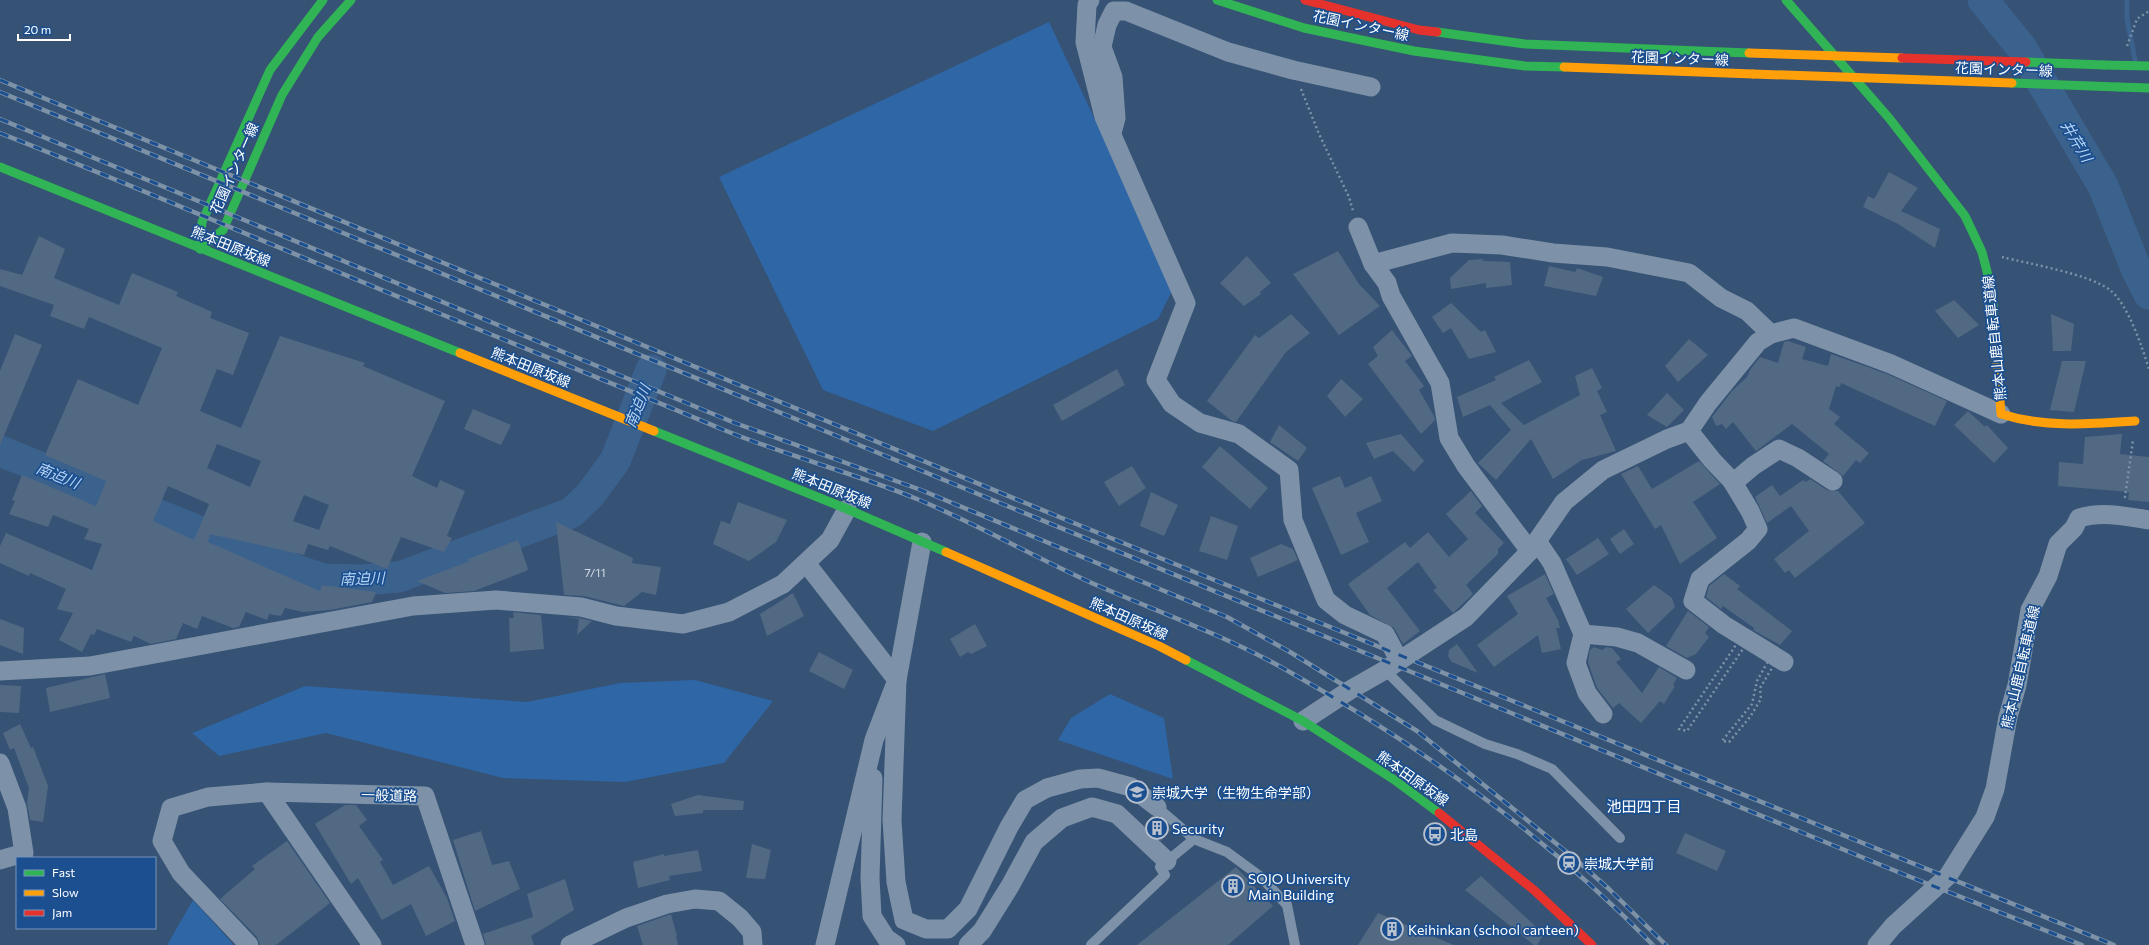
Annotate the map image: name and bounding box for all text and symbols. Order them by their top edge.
street label: 花園インター線 [1311,6,1411,44]
scale bar [18,16,70,42]
text: 20 m [24,22,51,36]
street label: 花園インター線 [1631,48,1729,68]
street label: 花園インター線 [1955,59,2053,79]
water label: 井芹川 [2058,117,2097,167]
street label: 花園インター線 [206,120,262,216]
street label: 熊本田原坂線 [189,222,273,270]
street label: 熊本山鹿自転車道線 [1979,274,2009,402]
street label: 熊本田原坂線 [489,343,573,391]
water label: 南迫川 [620,380,655,430]
water label: 南迫川 [34,458,84,493]
street label: 熊本田原坂線 [790,464,874,512]
house number: 7/11 [584,565,606,579]
water label: 南迫川 [339,568,387,588]
street label: 熊本田原坂線 [1087,593,1171,643]
street label: 熊本山鹿自転車道線 [1998,604,2042,730]
street label: 熊本田原坂線 [1374,747,1452,809]
school or university icon: 崇城大学（生物生命学部） [1124,779,1150,805]
place label: 崇城大学（生物生命学部） [1152,784,1320,801]
street label: 一般道路 [361,786,417,804]
district label: 池田四丁目 [1606,797,1682,815]
building icon: Security [1144,815,1170,841]
place label: Security [1172,820,1225,837]
bus stop icon: 北島 [1422,821,1448,847]
place label: 北島 [1450,826,1478,843]
station icon: 崇城大学前 [1556,850,1582,876]
place label: 崇城大学前 [1584,855,1654,872]
legend [16,857,156,929]
text: Fast [52,865,75,879]
place label: SOJO University Main Building [1248,870,1350,903]
building icon: SOJO University Main Building [1220,873,1246,899]
text: Slow [52,885,79,899]
text: Jam [52,905,72,920]
building icon: Keihinkan (school canteen) [1379,916,1405,942]
place label: Keihinkan (school canteen) [1408,921,1579,938]

